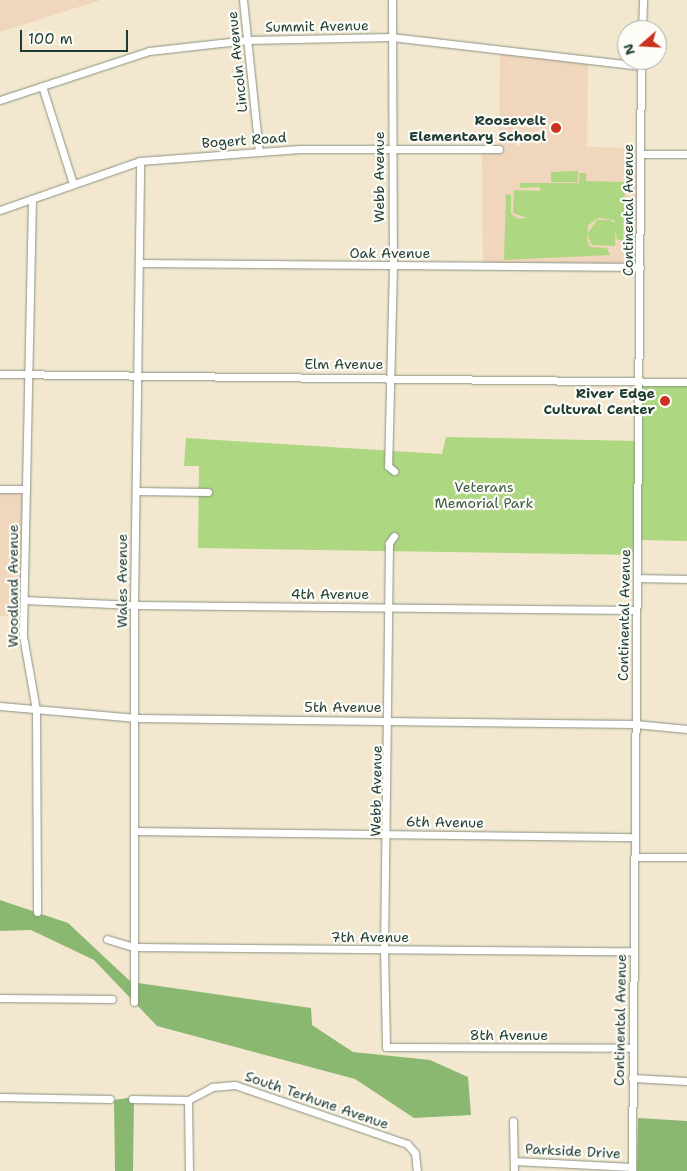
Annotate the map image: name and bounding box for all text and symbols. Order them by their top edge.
street label: Lincoln Avenue [223,11,251,113]
street label: Summit Avenue [265,17,369,35]
scale bar [22,20,130,52]
north arrow [617,20,667,70]
text: 100 m [28,29,73,49]
text: N [618,41,639,58]
place label: Roosevelt Elementary School [409,112,546,144]
marker: Roosevelt Elementary School [550,122,562,134]
street label: Bogert Road [201,129,287,151]
street label: Webb Avenue [371,131,387,223]
street label: Continental Avenue [620,144,636,276]
street label: Oak Avenue [350,245,430,261]
street label: Elm Avenue [305,356,383,372]
place label: River Edge Cultural Center [544,385,655,418]
marker: River Edge Cultural Center [659,395,671,407]
park label: Veterans Memorial Park [434,479,534,512]
street label: Woodland Avenue [5,524,21,648]
street label: Wales Avenue [114,534,130,628]
street label: Continental Avenue [614,549,634,681]
street label: 4th Avenue [291,586,369,602]
street label: 5th Avenue [304,699,382,715]
street label: Webb Avenue [367,745,385,837]
street label: 6th Avenue [406,813,484,831]
street label: 7th Avenue [331,929,409,945]
street label: Continental Avenue [610,954,630,1086]
street label: 8th Avenue [470,1027,548,1043]
street label: South Terhune Avenue [243,1067,391,1133]
street label: Parkside Drive [525,1140,621,1162]

